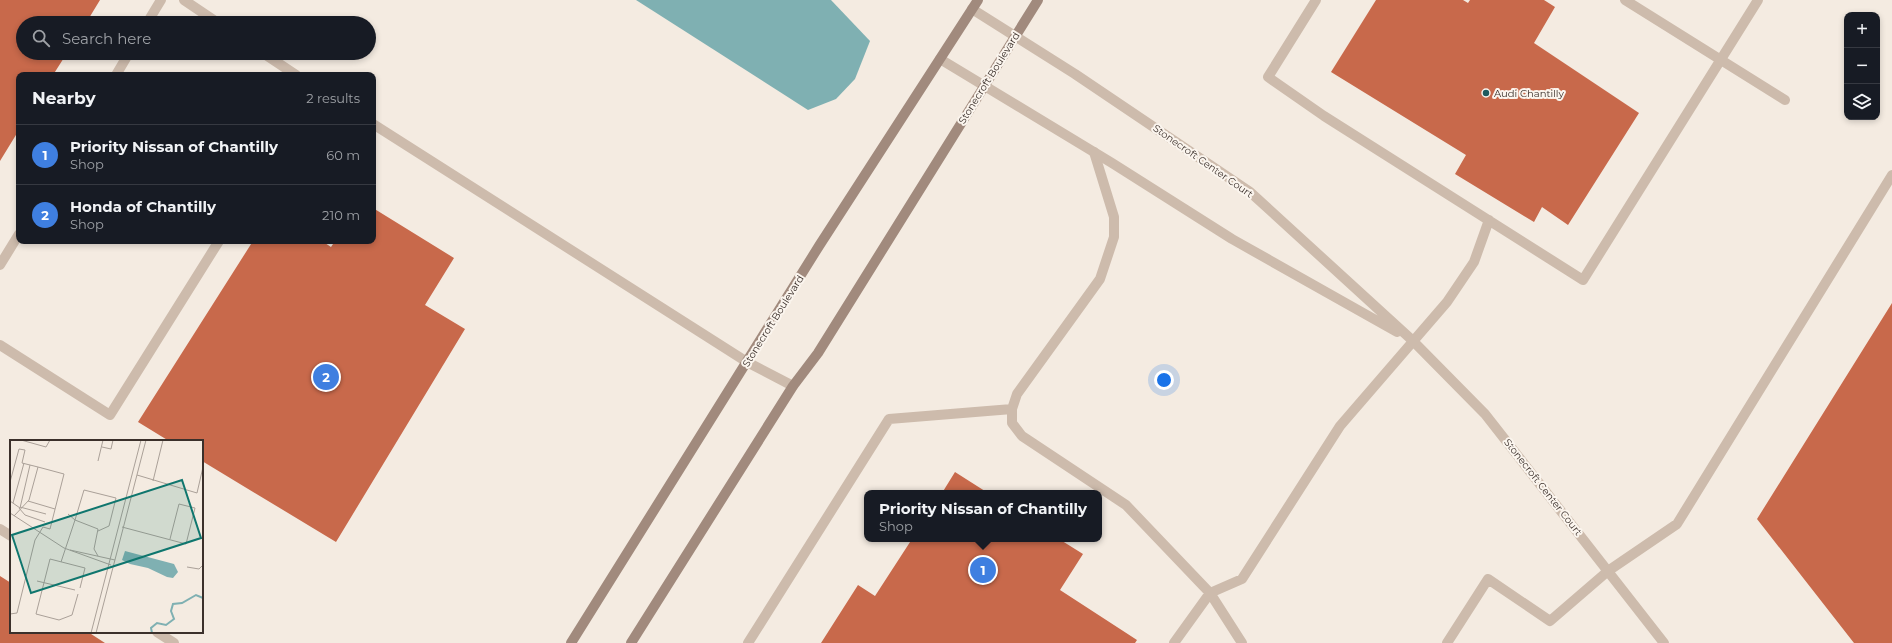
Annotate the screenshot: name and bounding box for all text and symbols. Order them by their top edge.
map controls [1844,12,1880,120]
button: + [1844,12,1880,48]
search box [16,16,376,60]
icon: search [30,27,52,49]
text: Search here [62,29,151,48]
street label: Stonecroft Boulevard [955,30,1023,126]
button: − [1844,48,1880,84]
button: layers [1844,84,1880,120]
place label: Audi Chantilly [1494,87,1564,100]
text: Nearby [32,88,96,108]
marker: Audi Chantilly [1481,88,1491,98]
text: 2 results [306,90,360,106]
street label: Stonecroft Center Court [1150,121,1256,201]
text: Priority Nissan of Chantilly [70,137,278,156]
text: 1 [42,147,48,163]
text: 60 m [326,147,360,163]
text: Shop [70,156,104,172]
text: Honda of Chantilly [70,197,216,216]
text: 2 [41,207,49,223]
text: 210 m [322,207,360,223]
text: Shop [70,216,104,232]
street label: Stonecroft Boulevard [739,273,807,369]
pin: 2 [313,362,339,392]
your location [1154,370,1174,390]
street label: Stonecroft Center Court [1501,436,1585,538]
inset map [10,440,203,633]
popup [864,490,1102,542]
text: Priority Nissan of Chantilly [879,499,1087,518]
text: Shop [879,518,913,534]
pin: 1 [970,555,996,585]

